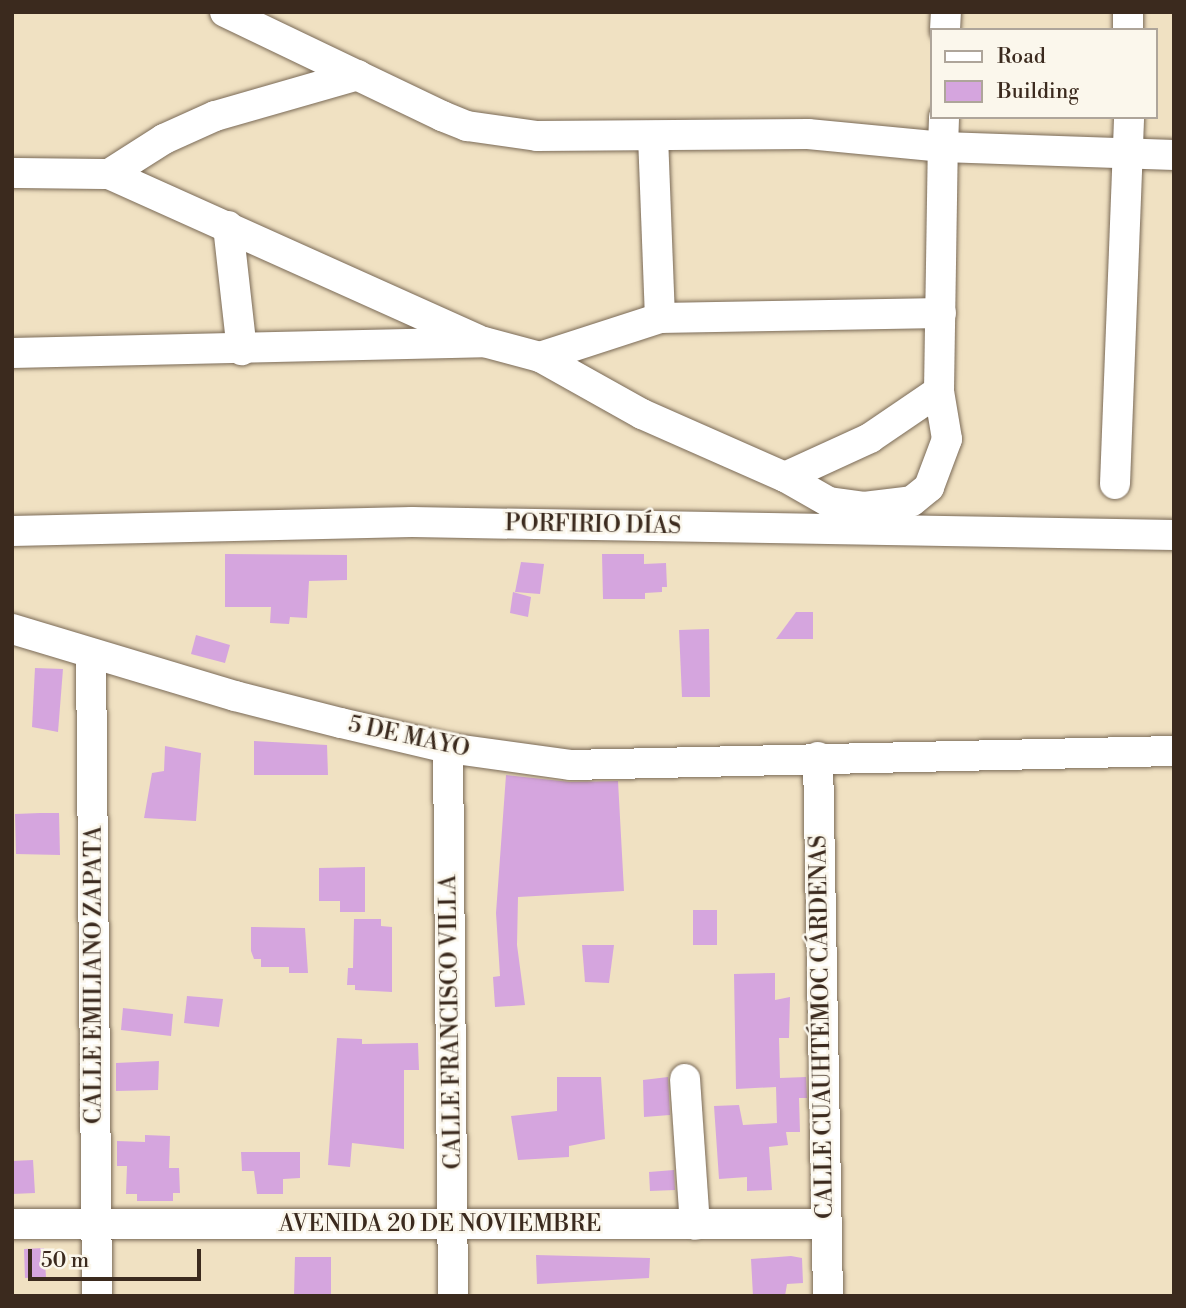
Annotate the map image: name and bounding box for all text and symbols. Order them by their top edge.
legend [930,28,1158,119]
text: Road [997,44,1046,70]
text: Building [997,79,1079,105]
street label: PORFIRIO DÍAS [505,510,681,540]
street label: 5 DE MAYO [346,711,472,763]
street label: CALLE EMILIANO ZAPATA [80,826,108,1124]
street label: CALLE CUAUHTÉMOC CÁRDENAS [805,835,839,1219]
street label: CALLE FRANCISCO VILLA [435,874,467,1170]
street label: AVENIDA 20 DE NOVIEMBRE [279,1210,601,1238]
scale bar [32,1234,205,1278]
text: 50 m [41,1248,89,1274]

